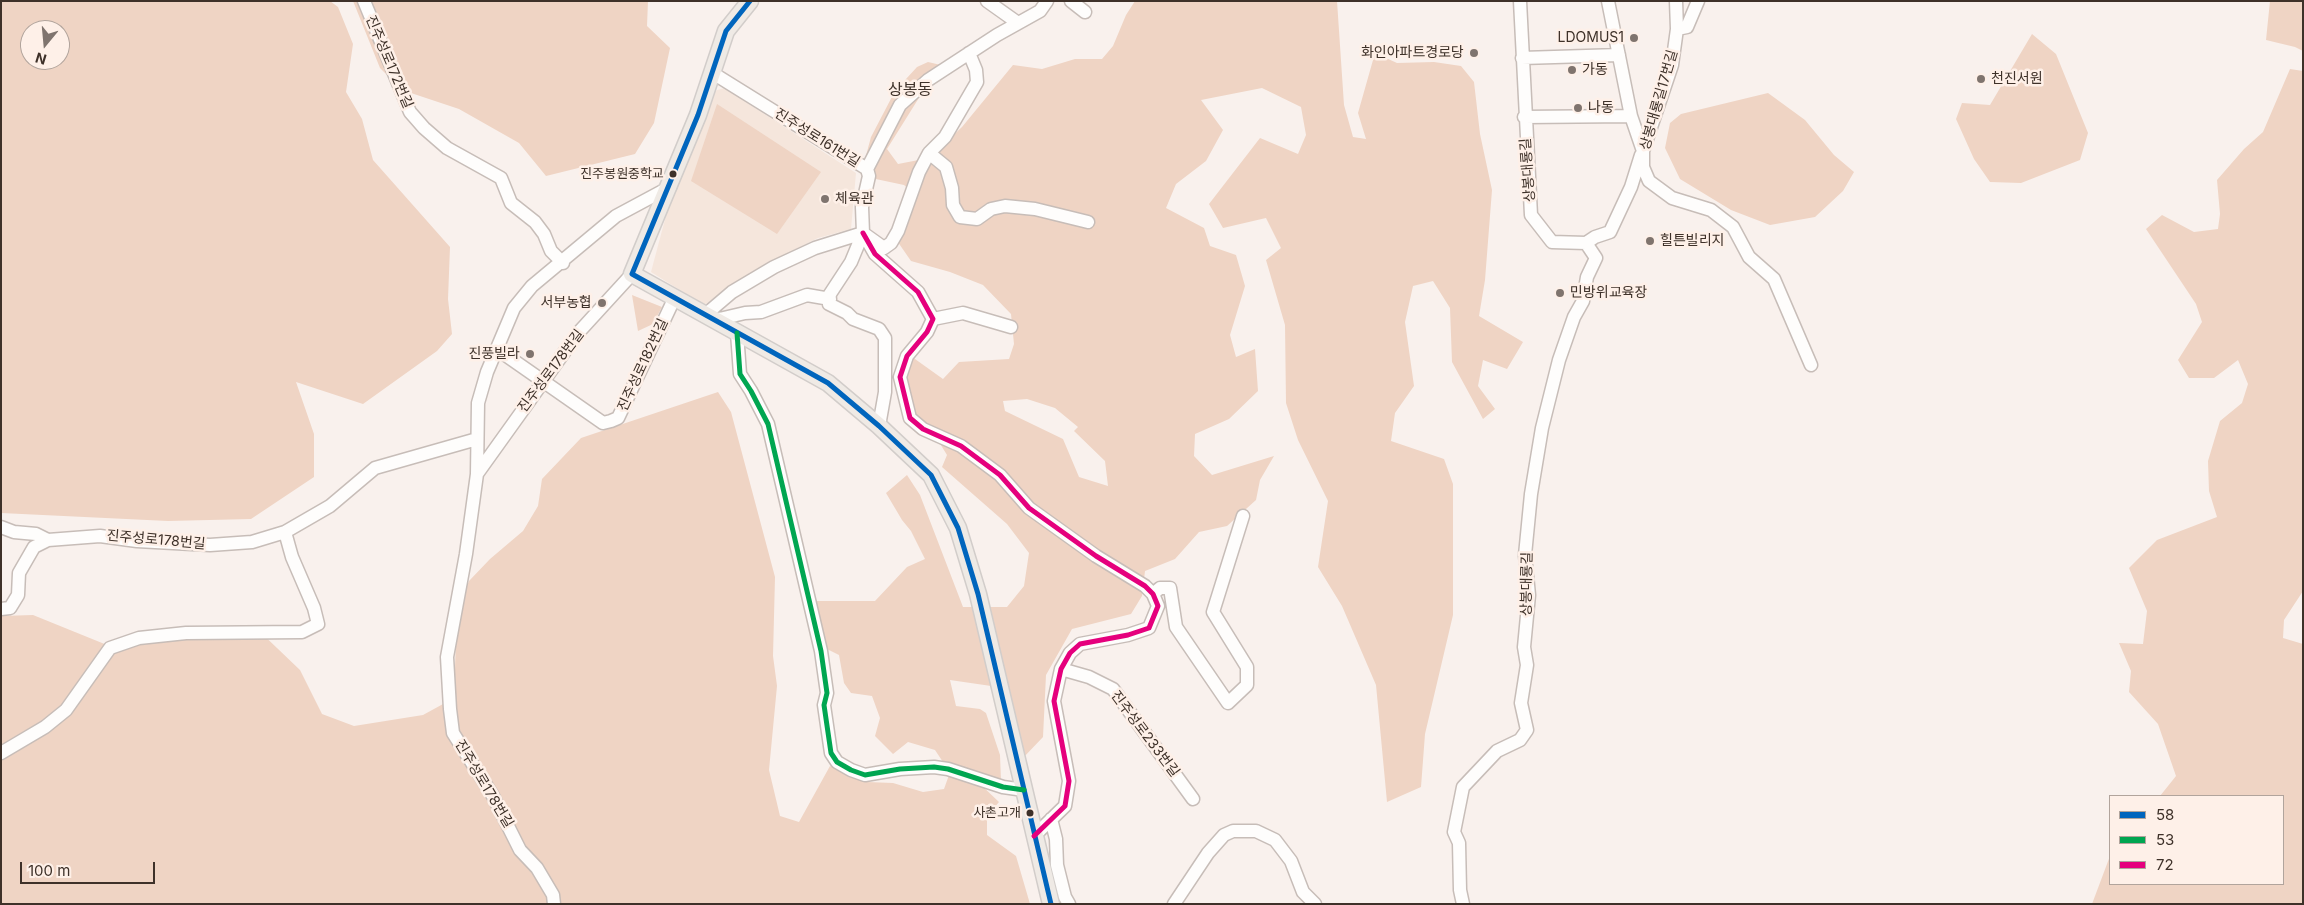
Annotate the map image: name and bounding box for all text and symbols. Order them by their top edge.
street label: 진주성로172번길 [362,13,416,111]
north arrow [20,20,70,70]
place label: LDOMUS1 [1558,30,1624,46]
marker: LDOMUS1 [1628,32,1640,44]
place label: 화인아파트경로당 [1361,45,1464,61]
marker: 화인아파트경로당 [1468,47,1480,59]
street label: 상봉대룡길17번길 [1637,48,1681,152]
text: N [33,49,48,69]
place label: 가동 [1582,62,1608,78]
marker: 가동 [1566,64,1578,76]
place label: 천진서원 [1991,71,2043,87]
marker: 천진서원 [1975,73,1987,85]
district label: 상봉동 [888,80,932,100]
place label: 나동 [1588,100,1614,116]
marker: 나동 [1572,102,1584,114]
street label: 진주성로161번길 [771,105,863,171]
street label: 상봉대룡길 [1517,137,1539,203]
place label: 진주봉원중학교 [580,166,664,182]
marker: 진주봉원중학교 [668,169,678,179]
place label: 체육관 [835,191,874,207]
marker: 체육관 [819,193,831,205]
place label: 힐튼빌리지 [1660,233,1724,249]
marker: 힐튼빌리지 [1644,235,1656,247]
place label: 민방위교육장 [1570,285,1647,301]
marker: 민방위교육장 [1554,287,1566,299]
place label: 서부농협 [540,295,592,311]
marker: 서부농협 [596,297,608,309]
street label: 진주성로182번길 [614,316,672,414]
street label: 진주성로178번길 [514,326,588,416]
place label: 진풍빌라 [468,346,520,362]
marker: 진풍빌라 [524,348,536,360]
street label: 진주성로178번길 [106,527,206,553]
street label: 상봉대룡길 [1518,552,1536,616]
street label: 진주성로233번길 [1107,688,1183,780]
street label: 진주성로178번길 [451,737,517,831]
legend [2109,795,2284,885]
place label: 사촌고개 [973,805,1021,821]
text: 58 [2156,805,2174,824]
marker: 사촌고개 [1025,808,1035,818]
text: 53 [2156,830,2174,849]
scale bar [22,852,158,884]
text: 72 [2156,855,2174,874]
text: 100 m [28,861,70,880]

